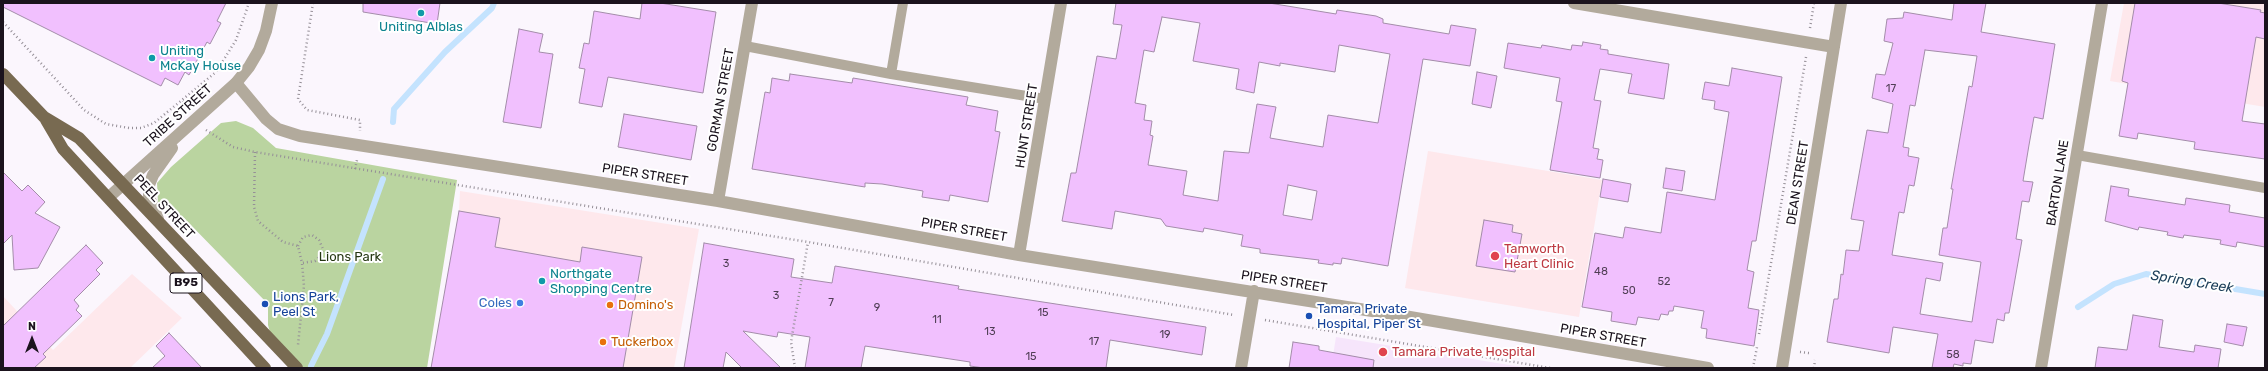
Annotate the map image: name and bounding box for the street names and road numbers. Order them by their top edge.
street label: GORMAN STREET [704,47,738,153]
street label: TRIBE STREET [141,81,215,151]
street label: HUNT STREET [1013,83,1041,169]
street label: BARTON LANE [2043,139,2073,227]
street label: DEAN STREET [1784,140,1812,226]
street label: PIPER STREET [601,160,689,190]
street label: PEEL STREET [130,172,198,242]
street label: PIPER STREET [920,215,1008,245]
street label: PIPER STREET [1240,267,1328,297]
road number: B95 [170,273,202,293]
street label: PIPER STREET [1559,321,1647,351]

